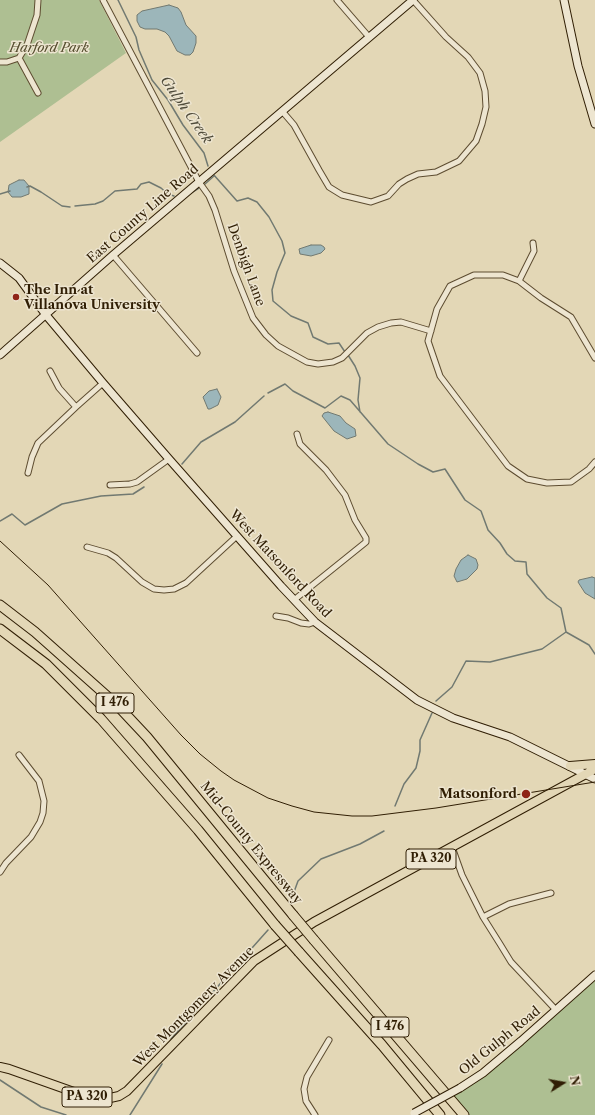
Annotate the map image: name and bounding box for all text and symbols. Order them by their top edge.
park label: Harford Park [9,40,89,56]
water label: Gulph Creek [156,73,216,147]
street label: East County Line Road [84,161,202,267]
street label: Denbigh Lane [224,221,268,309]
place label: The Inn at Villanova University [24,282,160,313]
marker: The Inn at Villanova University [11,292,21,302]
street label: West Matsonford Road [226,507,334,621]
road number: I 476 [96,693,134,713]
street label: Mid-County Expressway [197,779,305,907]
place label: Matsonford [439,786,517,802]
marker: Matsonford [520,788,532,800]
road number: PA 320 [406,849,456,869]
street label: West Montgomery Avenue [130,943,258,1071]
street label: Old Gulph Road [456,1003,544,1079]
road number: I 476 [371,1017,409,1037]
north arrow [543,1063,583,1103]
text: N [567,1075,583,1087]
road number: PA 320 [62,1087,112,1107]

